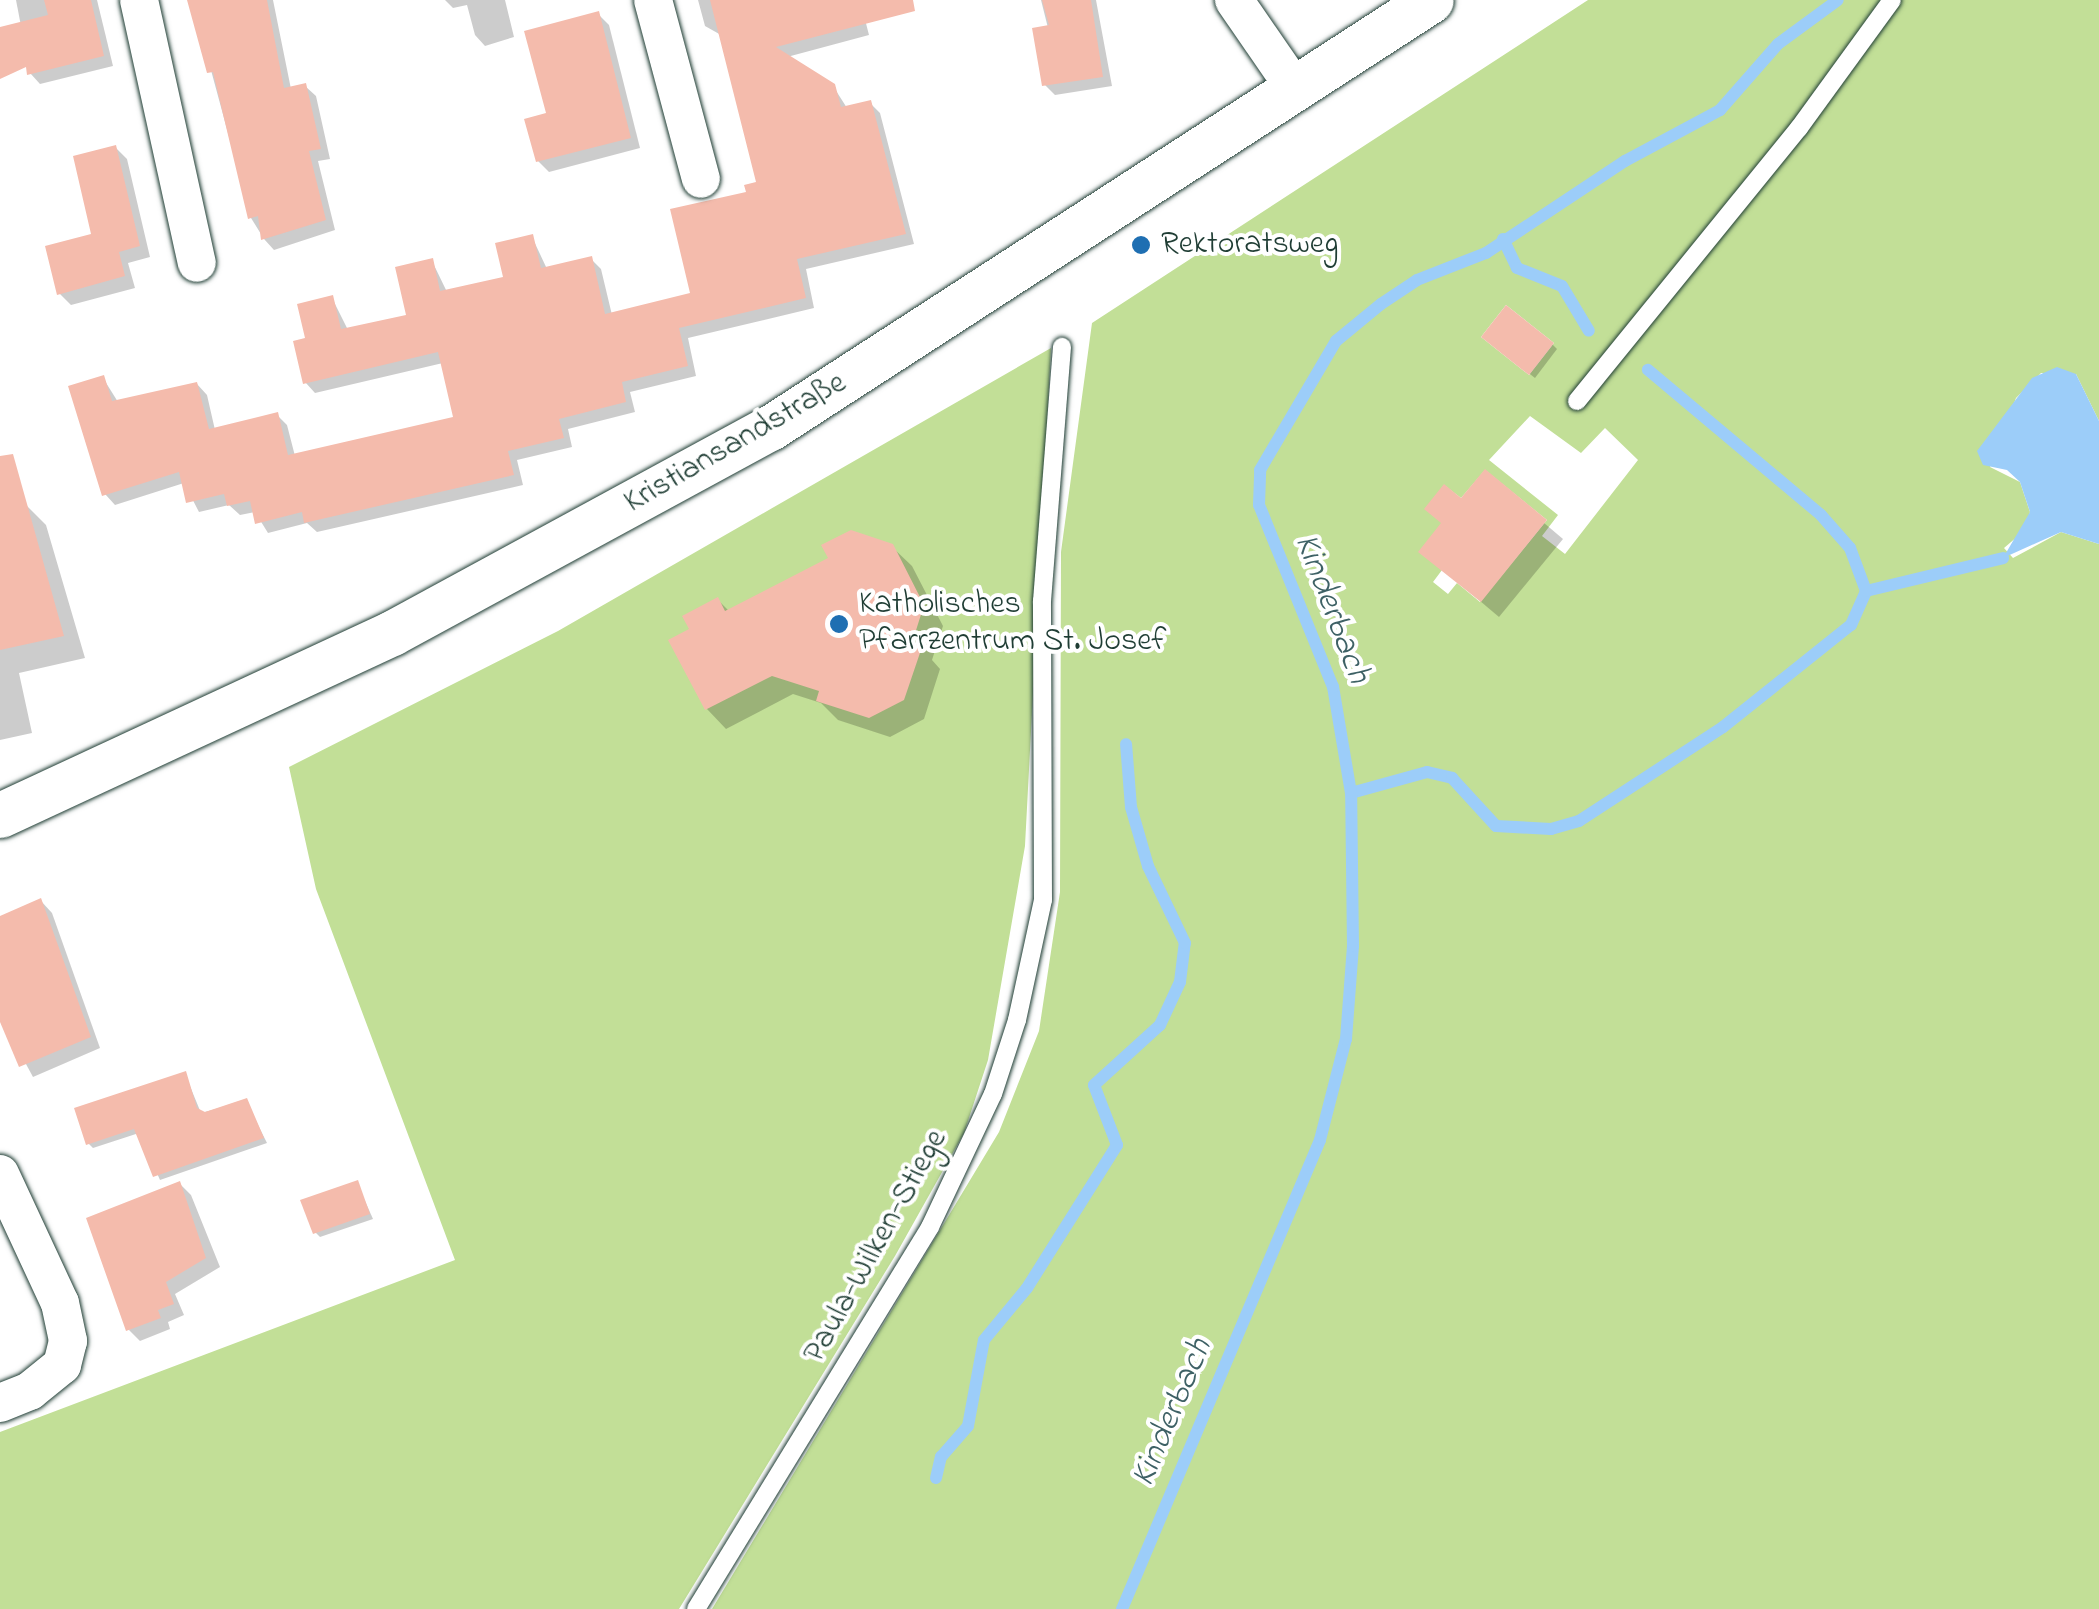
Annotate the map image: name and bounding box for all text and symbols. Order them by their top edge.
place label: Rektoratsweg [1161,226,1338,264]
marker: Rektoratsweg [1130,234,1152,256]
street label: Kristiansandstraße [618,365,854,523]
water label: Kinderbach [1283,529,1379,689]
place label: Katholisches Pfarrzentrum St. Josef [859,587,1166,662]
marker: Katholisches Pfarrzentrum St. Josef [828,613,850,635]
street label: Paula-Wilken-Stiege [797,1124,957,1370]
water label: Kinderbach [1123,1333,1223,1493]

